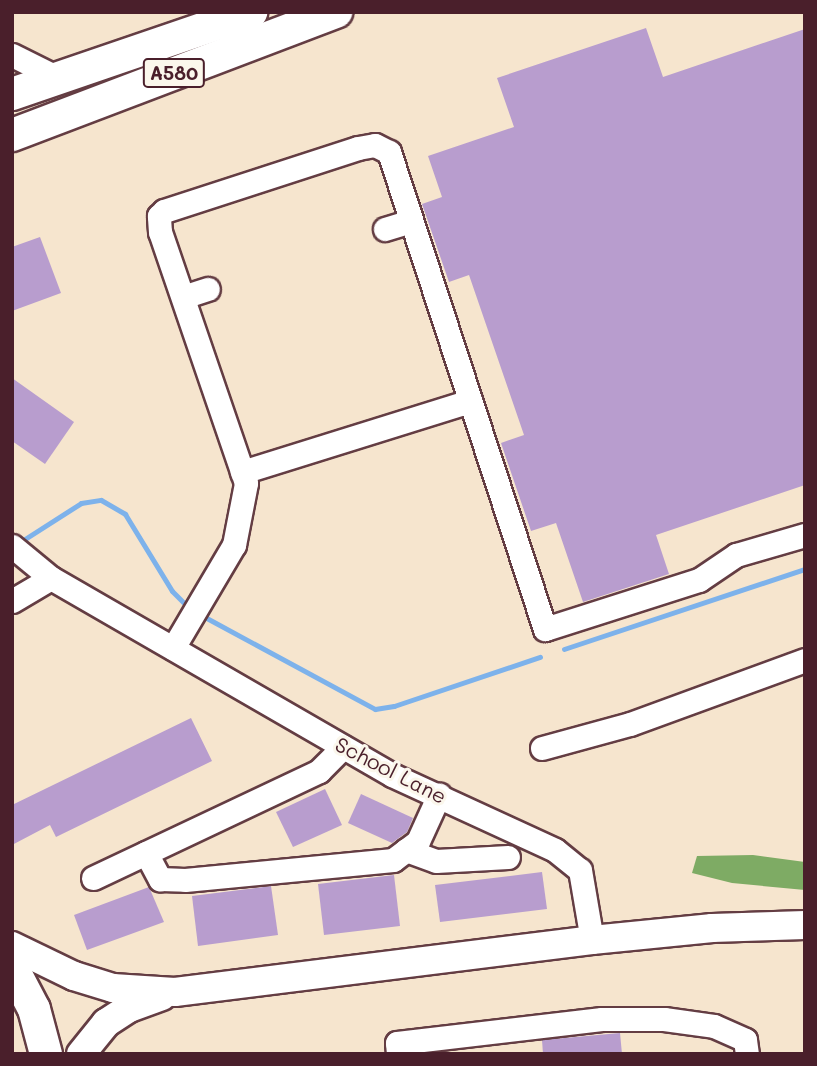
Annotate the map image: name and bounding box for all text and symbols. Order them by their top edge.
road number: A580 [142,58,206,88]
street label: School Lane [331,731,451,809]

